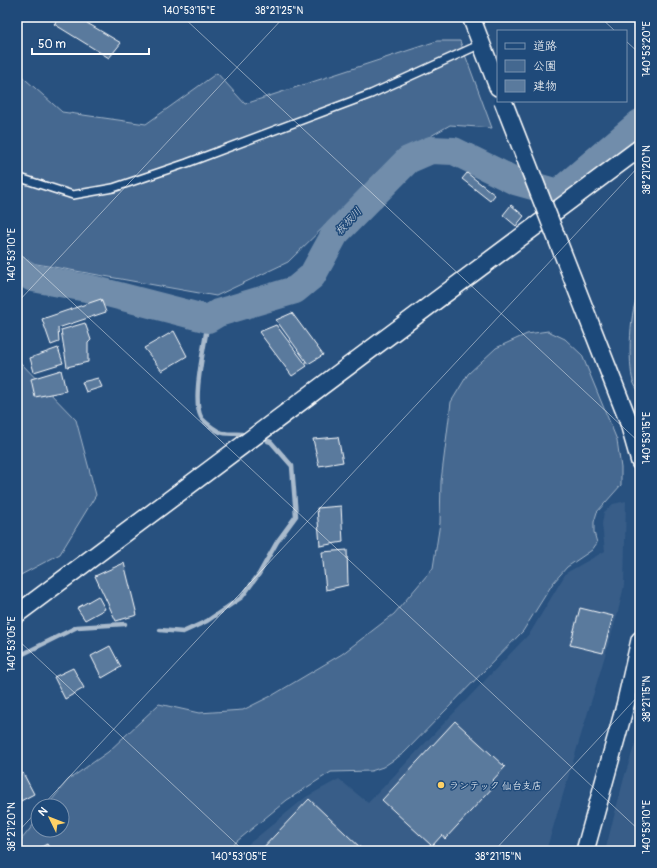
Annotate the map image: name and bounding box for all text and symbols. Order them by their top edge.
text: 140°53'15"E [163,5,215,17]
text: 38°21'25"N [255,5,303,17]
text: 140°53'20"E [641,21,653,77]
scale bar [32,30,149,56]
legend [497,30,627,102]
text: 50 m [38,37,66,52]
text: 道路 [533,39,557,54]
text: 公園 [533,59,557,74]
text: 建物 [533,79,557,94]
text: 38°21'20"N [641,145,653,195]
water label: 板坂川 [332,205,364,238]
text: 140°53'10"E [6,228,18,282]
text: 140°53'15"E [641,412,653,464]
text: 140°53'05"E [6,616,18,672]
text: 38°21'15"N [641,675,653,722]
marker: ランテック 仙台支店 [436,780,446,790]
place label: ランテック 仙台支店 [449,780,542,792]
north arrow [30,798,70,838]
text: 140°53'10"E [641,800,653,854]
text: 38°21'20"N [6,802,18,852]
text: N [36,804,51,819]
text: 140°53'05"E [211,851,267,863]
text: 38°21'15"N [475,851,522,863]

